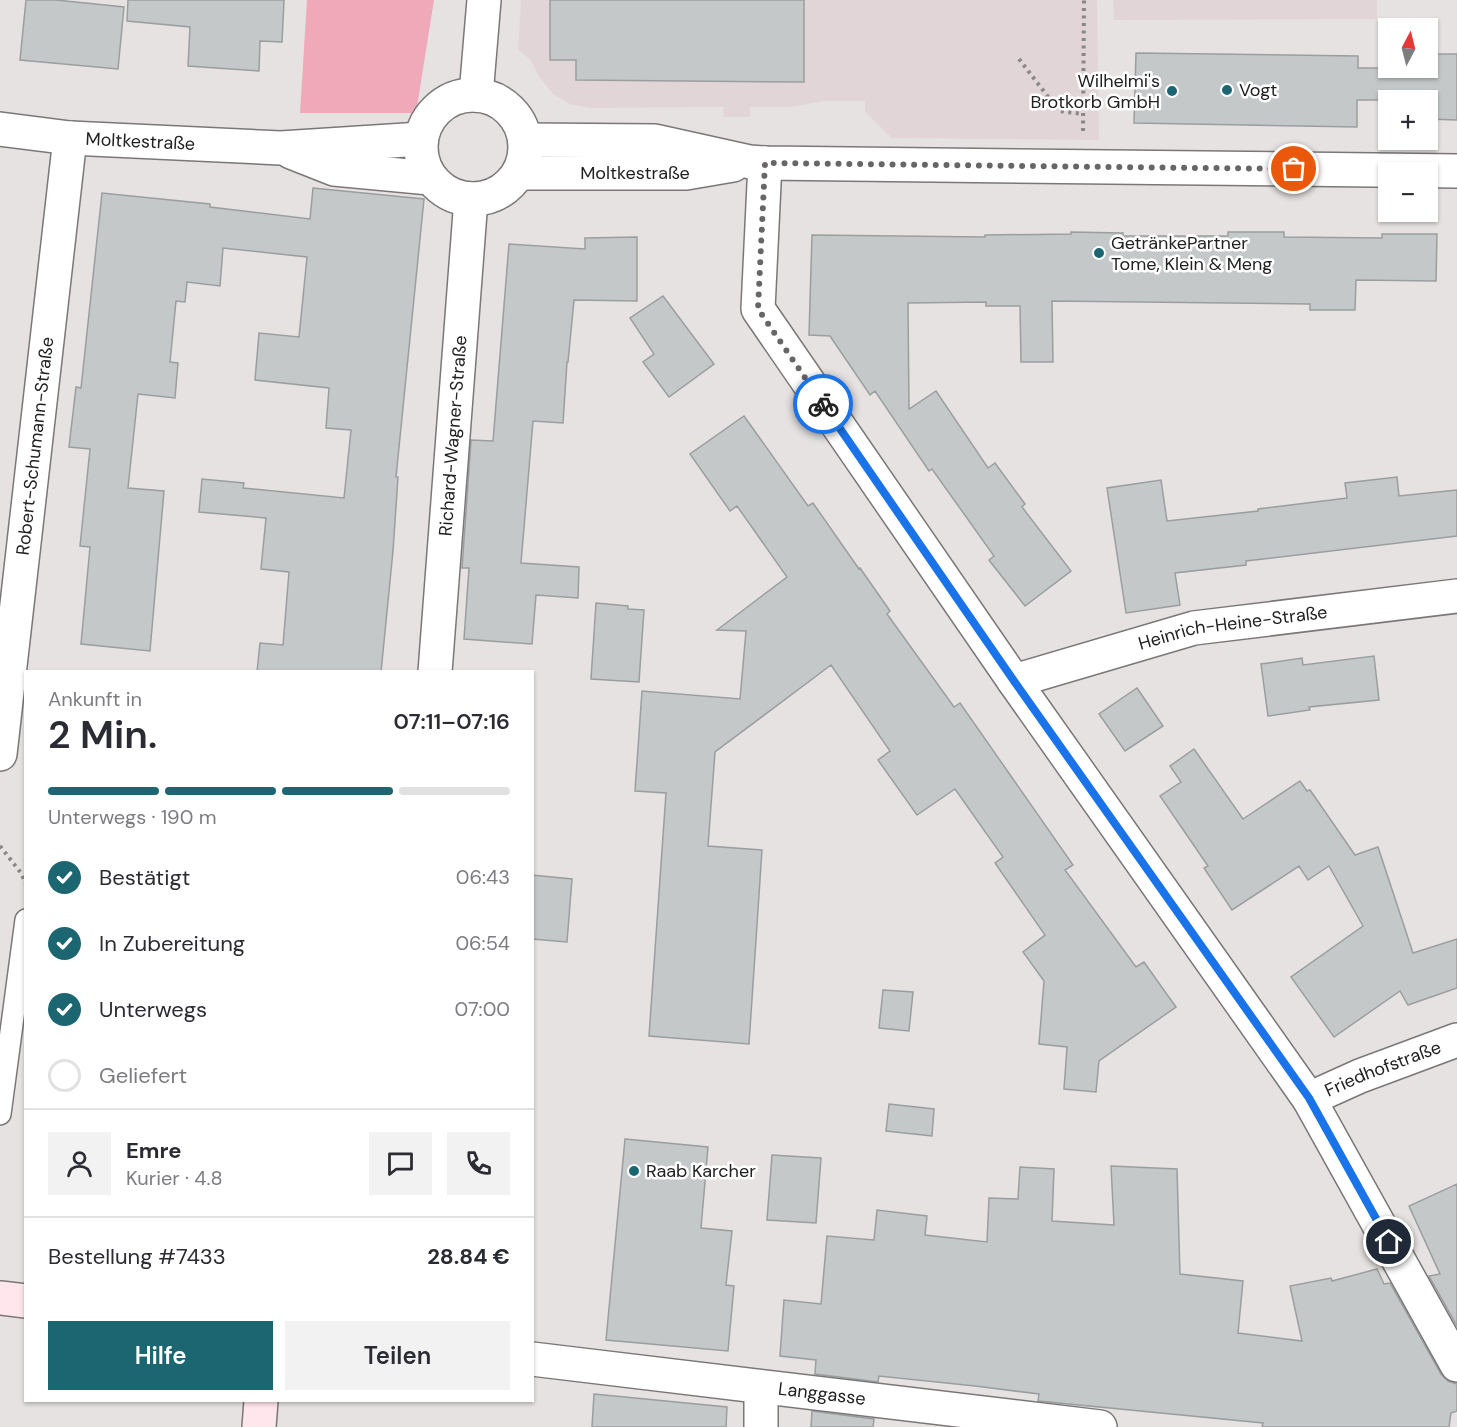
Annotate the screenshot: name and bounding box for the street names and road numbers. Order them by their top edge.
street label: Moltkestraße [85,127,196,156]
street label: Moltkestraße [580,161,690,185]
street label: Richard-Wagner-Straße [433,334,473,537]
street label: Robert-Schumann-Straße [11,336,59,556]
street label: Heinrich-Heine-Straße [1136,600,1329,656]
street label: Friedhofstraße [1321,1035,1444,1102]
street label: Langgasse [777,1377,867,1411]

